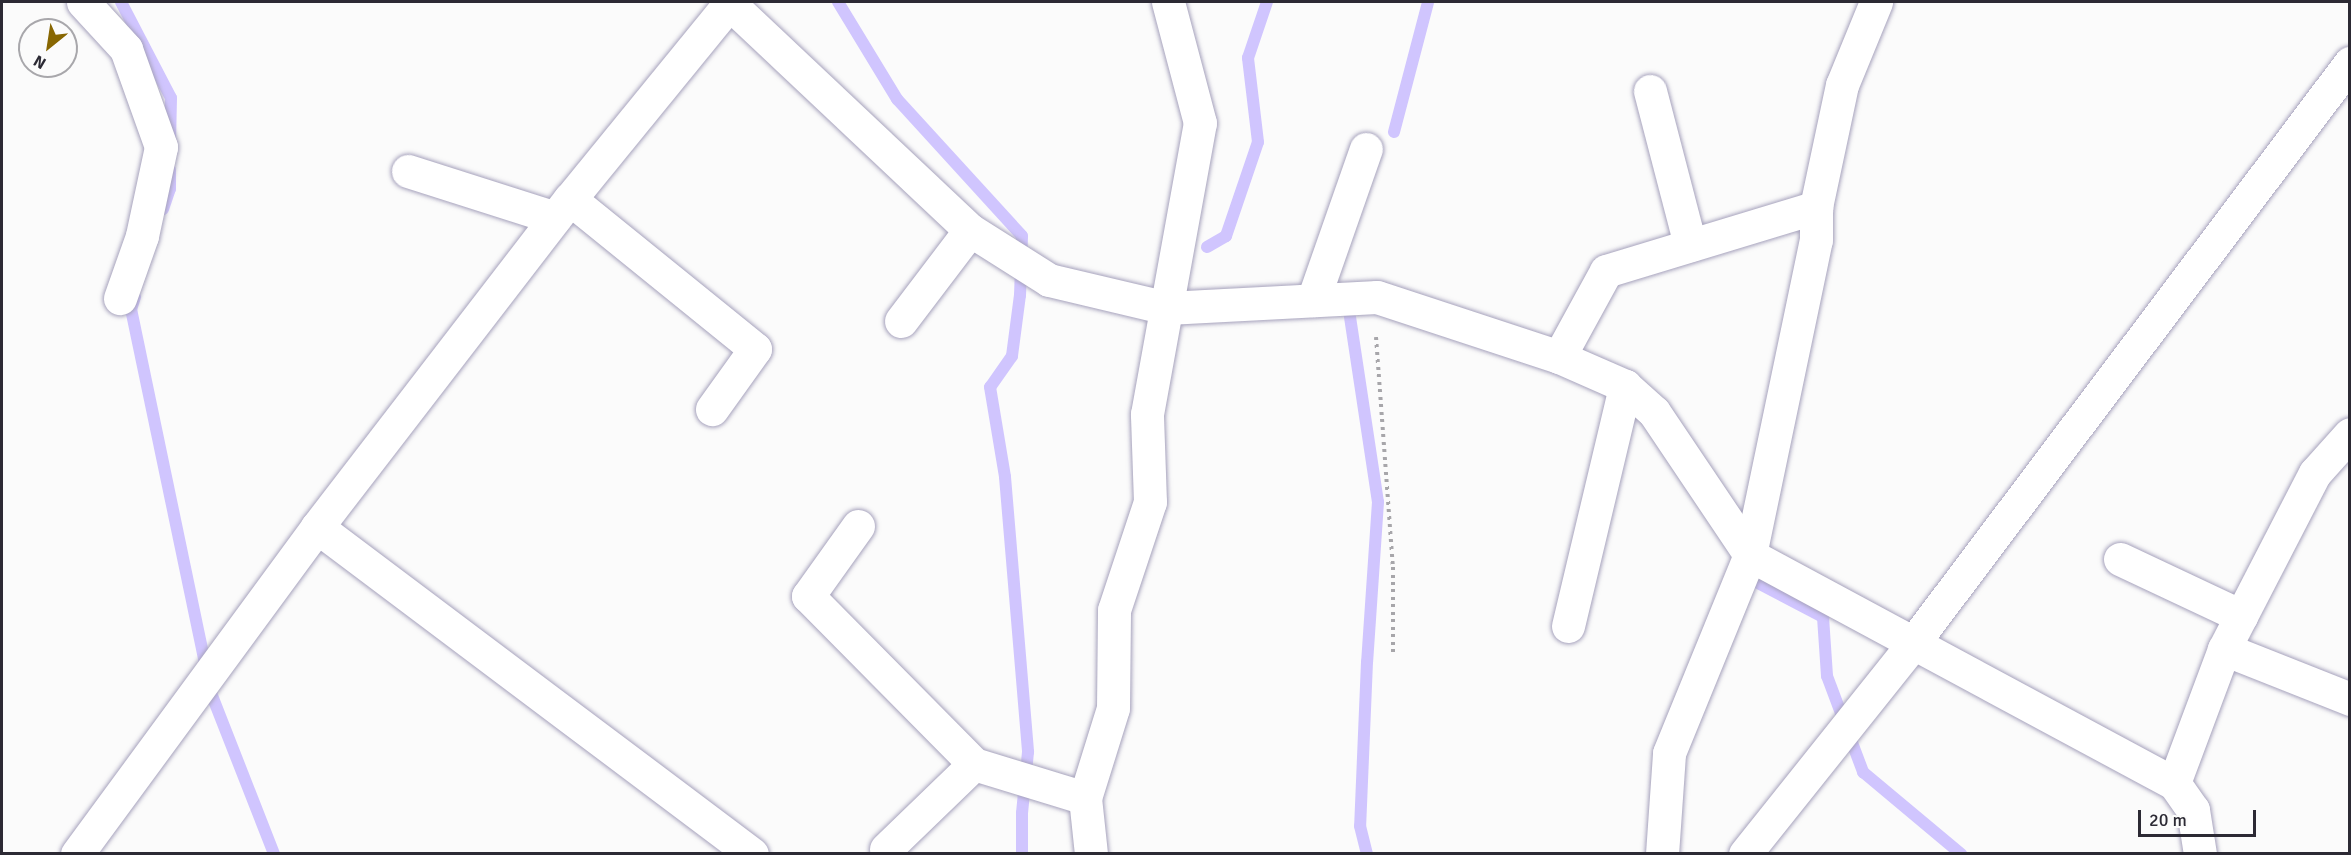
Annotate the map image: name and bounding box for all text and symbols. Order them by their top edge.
north arrow [18,18,78,78]
text: N [30,50,50,73]
scale bar [2141,798,2260,836]
text: 20 m [2149,809,2187,831]

